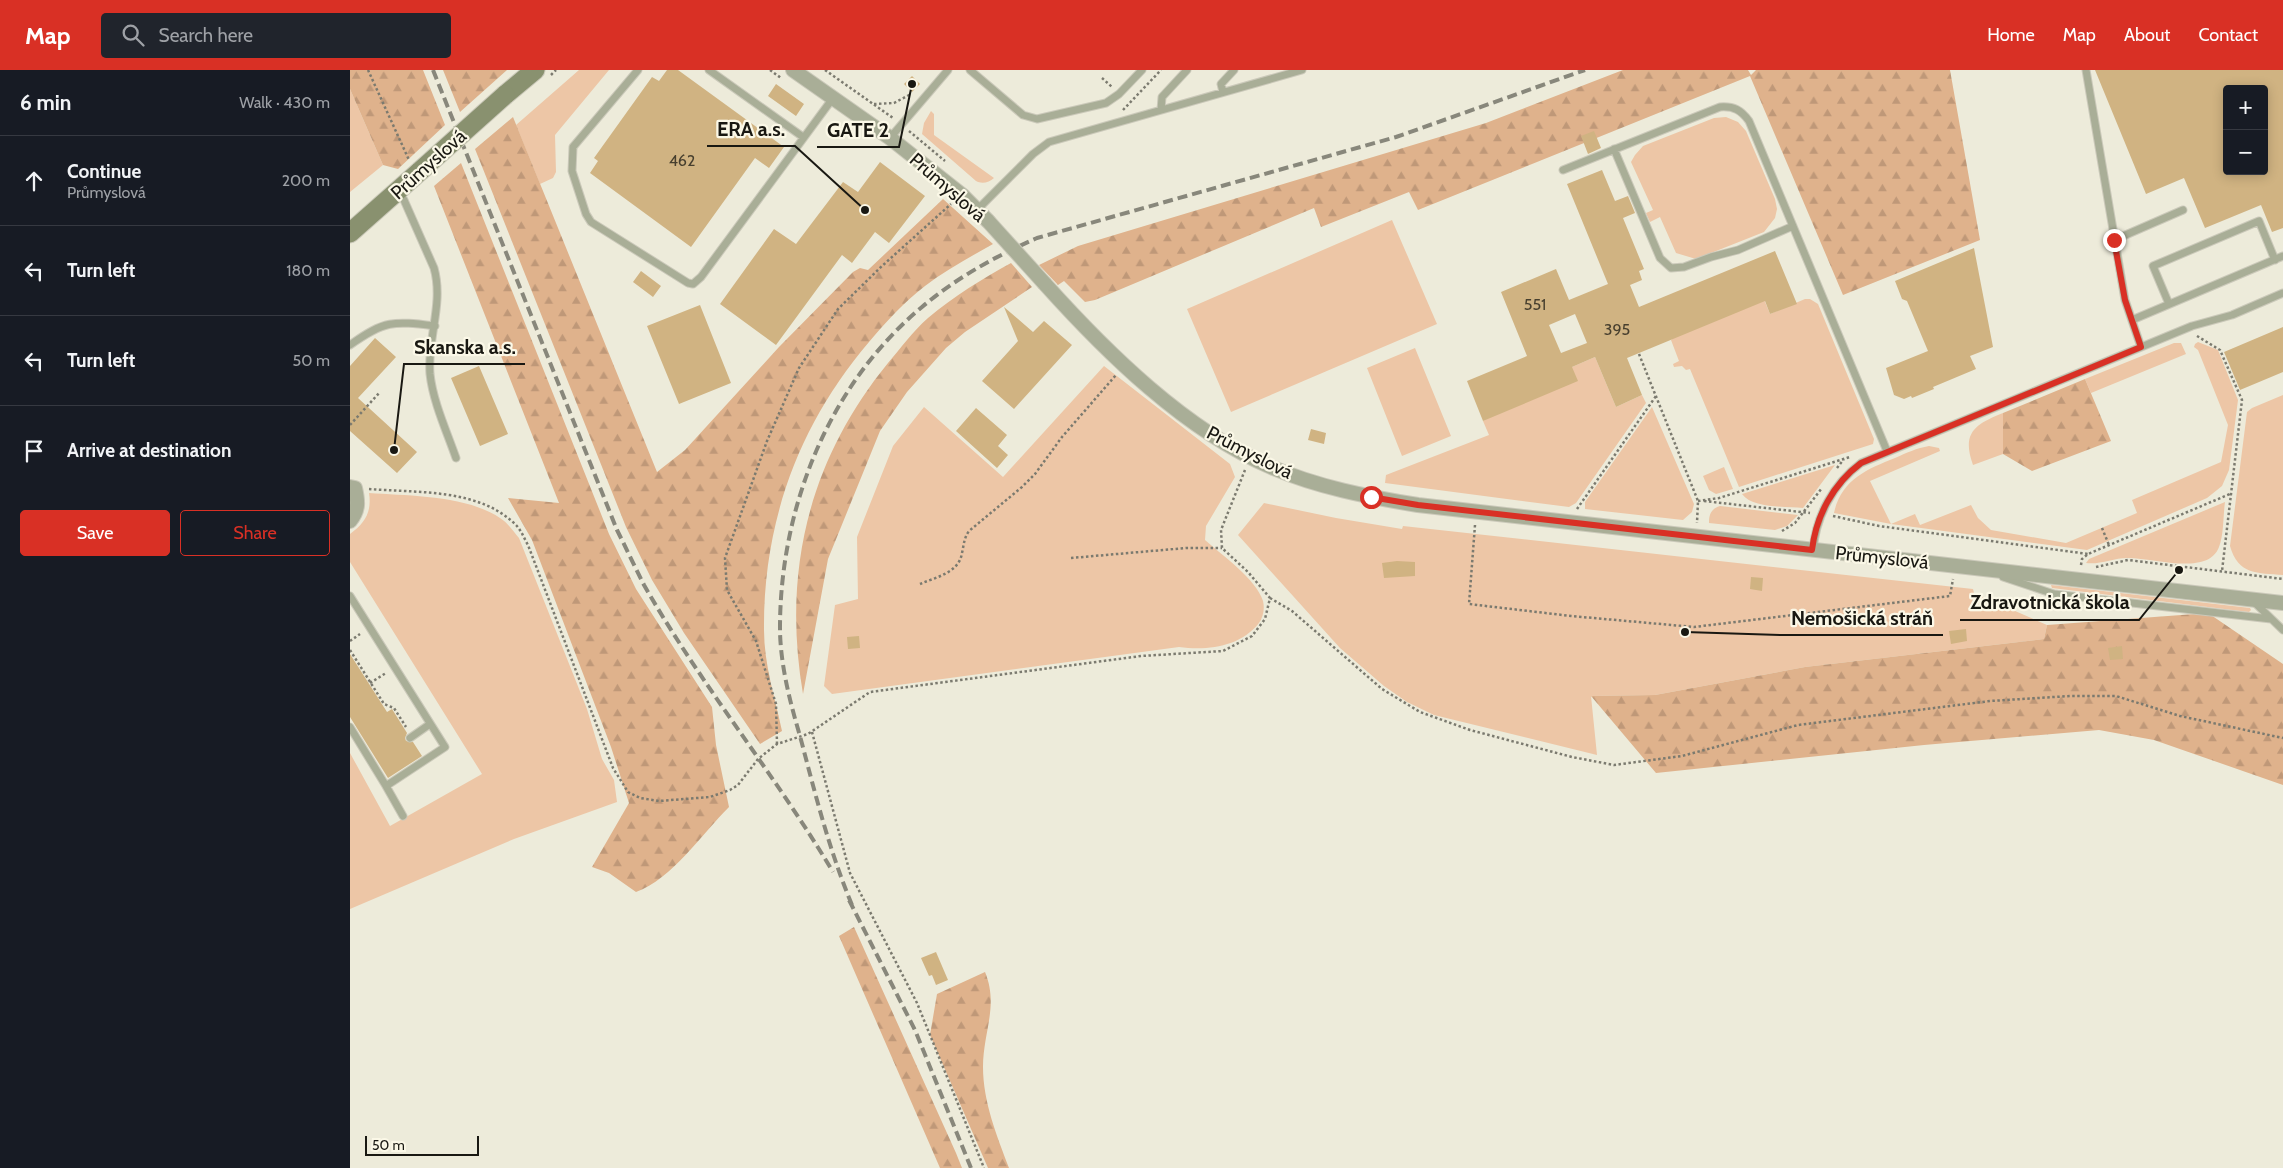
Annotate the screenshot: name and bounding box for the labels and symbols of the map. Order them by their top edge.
callout: ERA a.s. [707,111,795,146]
callout: GATE 2 [817,112,899,147]
text: ERA a.s. [717,117,785,141]
text: GATE 2 [827,118,889,142]
street label: Průmyslová [386,125,471,204]
street label: Průmyslová [905,148,990,227]
house number: 462 [669,151,695,170]
route end [2103,229,2126,252]
house number: 551 [1524,295,1546,314]
house number: 395 [1604,320,1630,339]
callout: Skanska a.s. [404,329,525,364]
text: Skanska a.s. [414,335,516,359]
street label: Průmyslová [1203,421,1297,484]
route start [1360,486,1383,509]
street label: Průmyslová [1834,541,1930,574]
callout: Zdravotnická škola [1960,585,2139,620]
text: Zdravotnická škola [1970,590,2130,614]
callout: Nemošická stráň [1781,600,1943,635]
text: Nemošická stráň [1791,606,1933,630]
scale bar [365,1133,479,1156]

